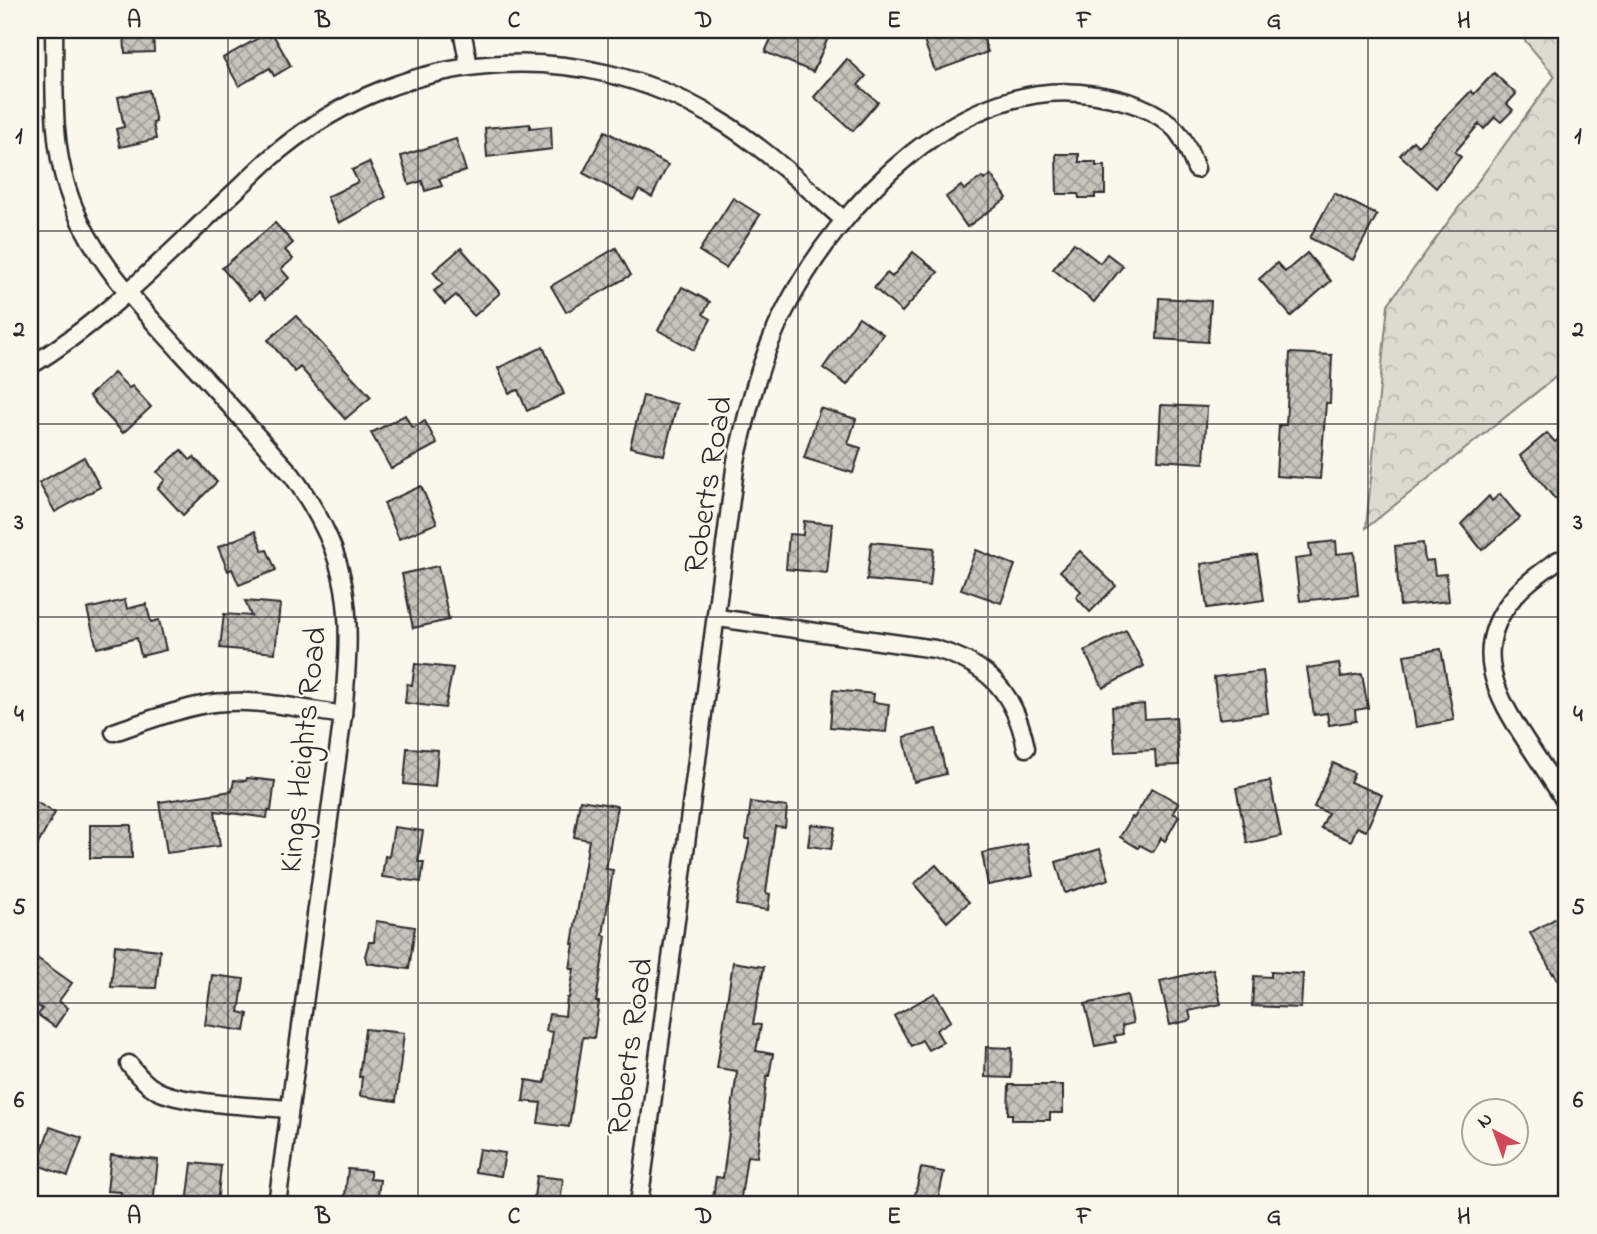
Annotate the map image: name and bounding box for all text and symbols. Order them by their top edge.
text: A [127,5,141,38]
text: B [314,5,331,38]
text: C [508,5,521,38]
text: D [695,5,712,38]
text: E [887,5,901,38]
text: F [1076,5,1092,38]
text: G [1267,5,1281,38]
text: H [1457,5,1471,38]
text: 1 [15,121,23,154]
text: 1 [1574,121,1582,154]
text: 2 [12,314,25,347]
text: 2 [1571,314,1584,347]
street label: Roberts Road [673,393,747,577]
text: 3 [13,507,24,540]
text: 3 [1572,507,1583,540]
street label: Kings Heights Road [269,625,341,875]
text: 4 [14,699,24,732]
text: 4 [1573,699,1583,732]
text: 5 [12,892,26,925]
text: 5 [1571,892,1585,925]
street label: Roberts Road [596,955,668,1139]
text: 6 [14,1085,25,1118]
text: 6 [1573,1085,1584,1118]
north arrow [1460,1098,1530,1168]
text: N [1472,1107,1499,1135]
text: A [127,1201,141,1234]
text: B [314,1201,331,1234]
text: C [508,1201,521,1234]
text: D [695,1201,712,1234]
text: E [887,1201,901,1234]
text: F [1076,1201,1092,1234]
text: G [1267,1201,1281,1234]
text: H [1457,1201,1471,1234]

